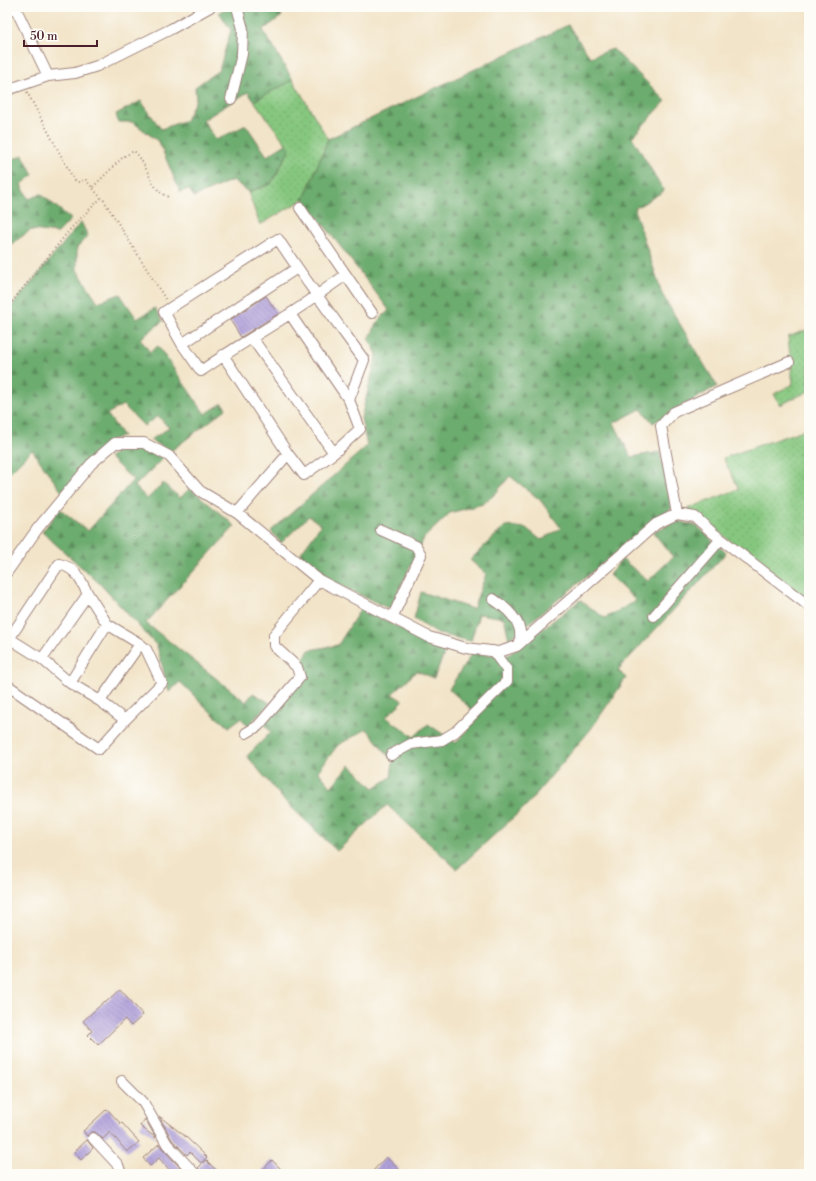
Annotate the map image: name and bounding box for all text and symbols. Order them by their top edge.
scale bar [24,22,97,48]
text: 50 m [30,29,58,44]

